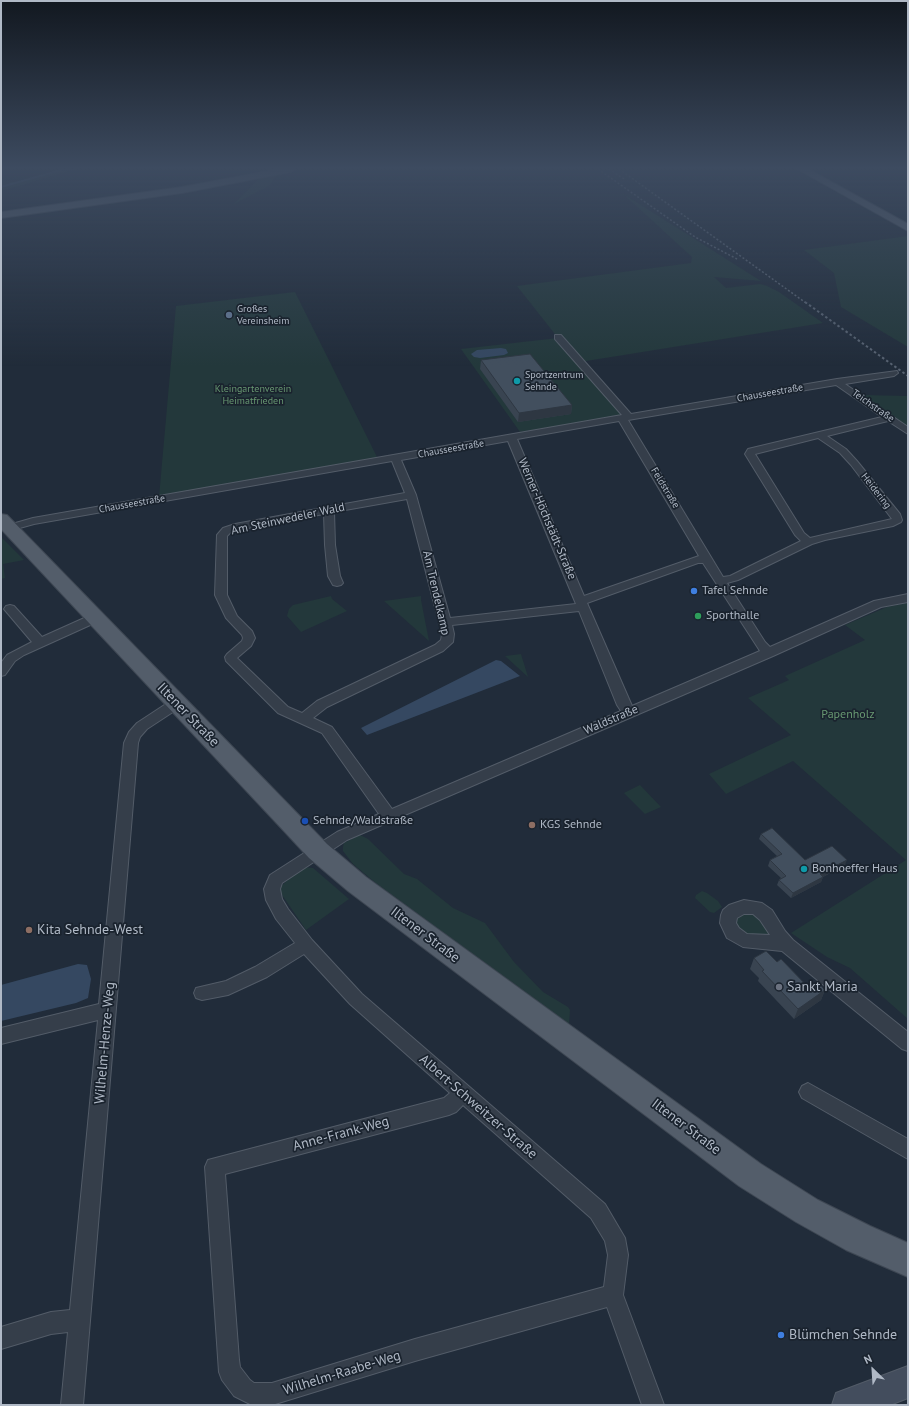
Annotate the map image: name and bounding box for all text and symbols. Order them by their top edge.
place label: Großes Vereinsheim [237,303,289,326]
marker: Großes Vereinsheim [224,310,234,320]
place label: Sportzentrum Sehnde [525,369,583,392]
marker: Sportzentrum Sehnde [512,376,522,386]
street label: Chausseestraße [736,381,804,405]
park label: Kleingartenverein Heimatfrieden [215,383,291,406]
street label: Teichstraße [850,387,896,425]
street label: Chausseestraße [417,437,485,461]
street label: Werner-Höchstädt-Straße [515,456,579,582]
street label: Feldstraße [648,465,682,511]
street label: Heidering [858,471,894,511]
street label: Chausseestraße [98,492,166,516]
street label: Am Steinwedeler Wald [230,500,346,538]
street label: Am Trendelkamp [419,549,453,637]
place label: Tafel Sehnde [702,584,768,598]
marker: Tafel Sehnde [689,586,699,596]
place label: Sporthalle [706,609,759,623]
marker: Sporthalle [693,611,703,621]
street label: Iltener Straße [153,680,223,750]
street label: Waldstraße [582,702,640,738]
park label: Papenholz [821,708,875,722]
place label: Sehnde/Waldstraße [313,814,413,828]
marker: Sehnde/Waldstraße [300,816,310,826]
place label: KGS Sehnde [540,818,602,832]
marker: KGS Sehnde [527,820,537,830]
place label: Bonhoeffer Haus [812,862,898,876]
marker: Bonhoeffer Haus [799,864,809,874]
street label: Iltener Straße [387,903,463,967]
place label: Kita Sehnde-West [37,922,143,938]
marker: Kita Sehnde-West [24,925,34,935]
place label: Sankt Maria [787,979,858,995]
street label: Wilhelm-Henze-Weg [91,981,119,1105]
marker: Sankt Maria [774,982,784,992]
street label: Albert-Schweitzer-Straße [416,1051,540,1163]
street label: Iltener Straße [648,1095,724,1159]
street label: Anne-Frank-Weg [291,1113,391,1155]
place label: Blümchen Sehnde [789,1327,897,1343]
marker: Blümchen Sehnde [776,1330,786,1340]
street label: Wilhelm-Raabe-Weg [281,1347,403,1399]
north arrow [853,1350,893,1390]
text: N [862,1351,874,1367]

